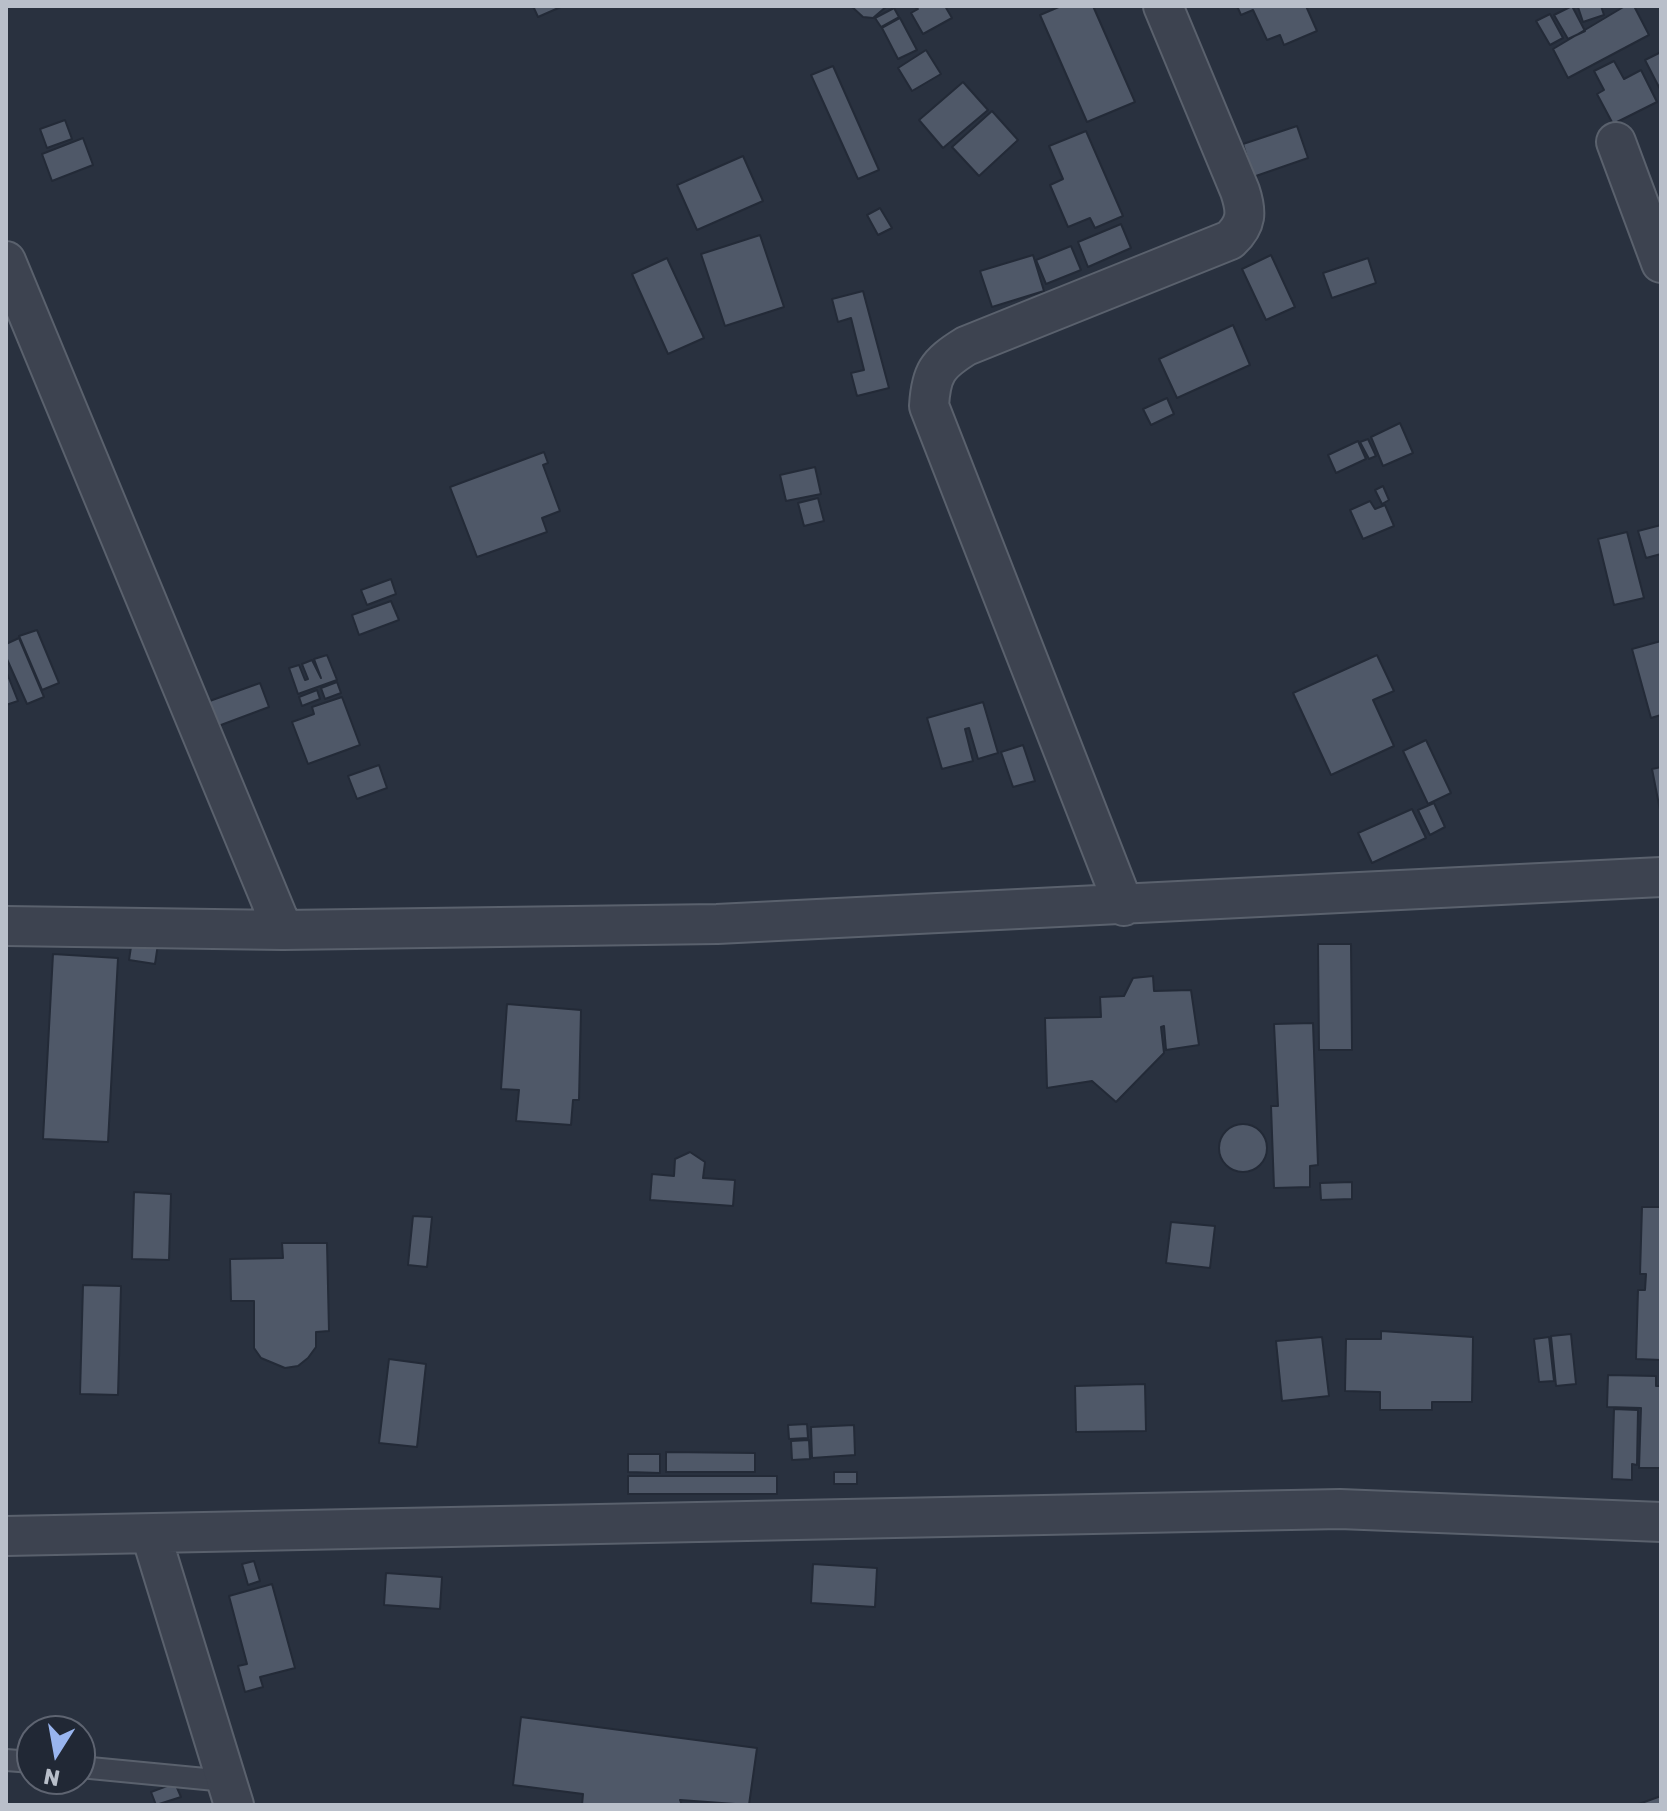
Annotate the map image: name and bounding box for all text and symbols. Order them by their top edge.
north arrow [16,1715,96,1795]
text: N [41,1762,62,1792]

